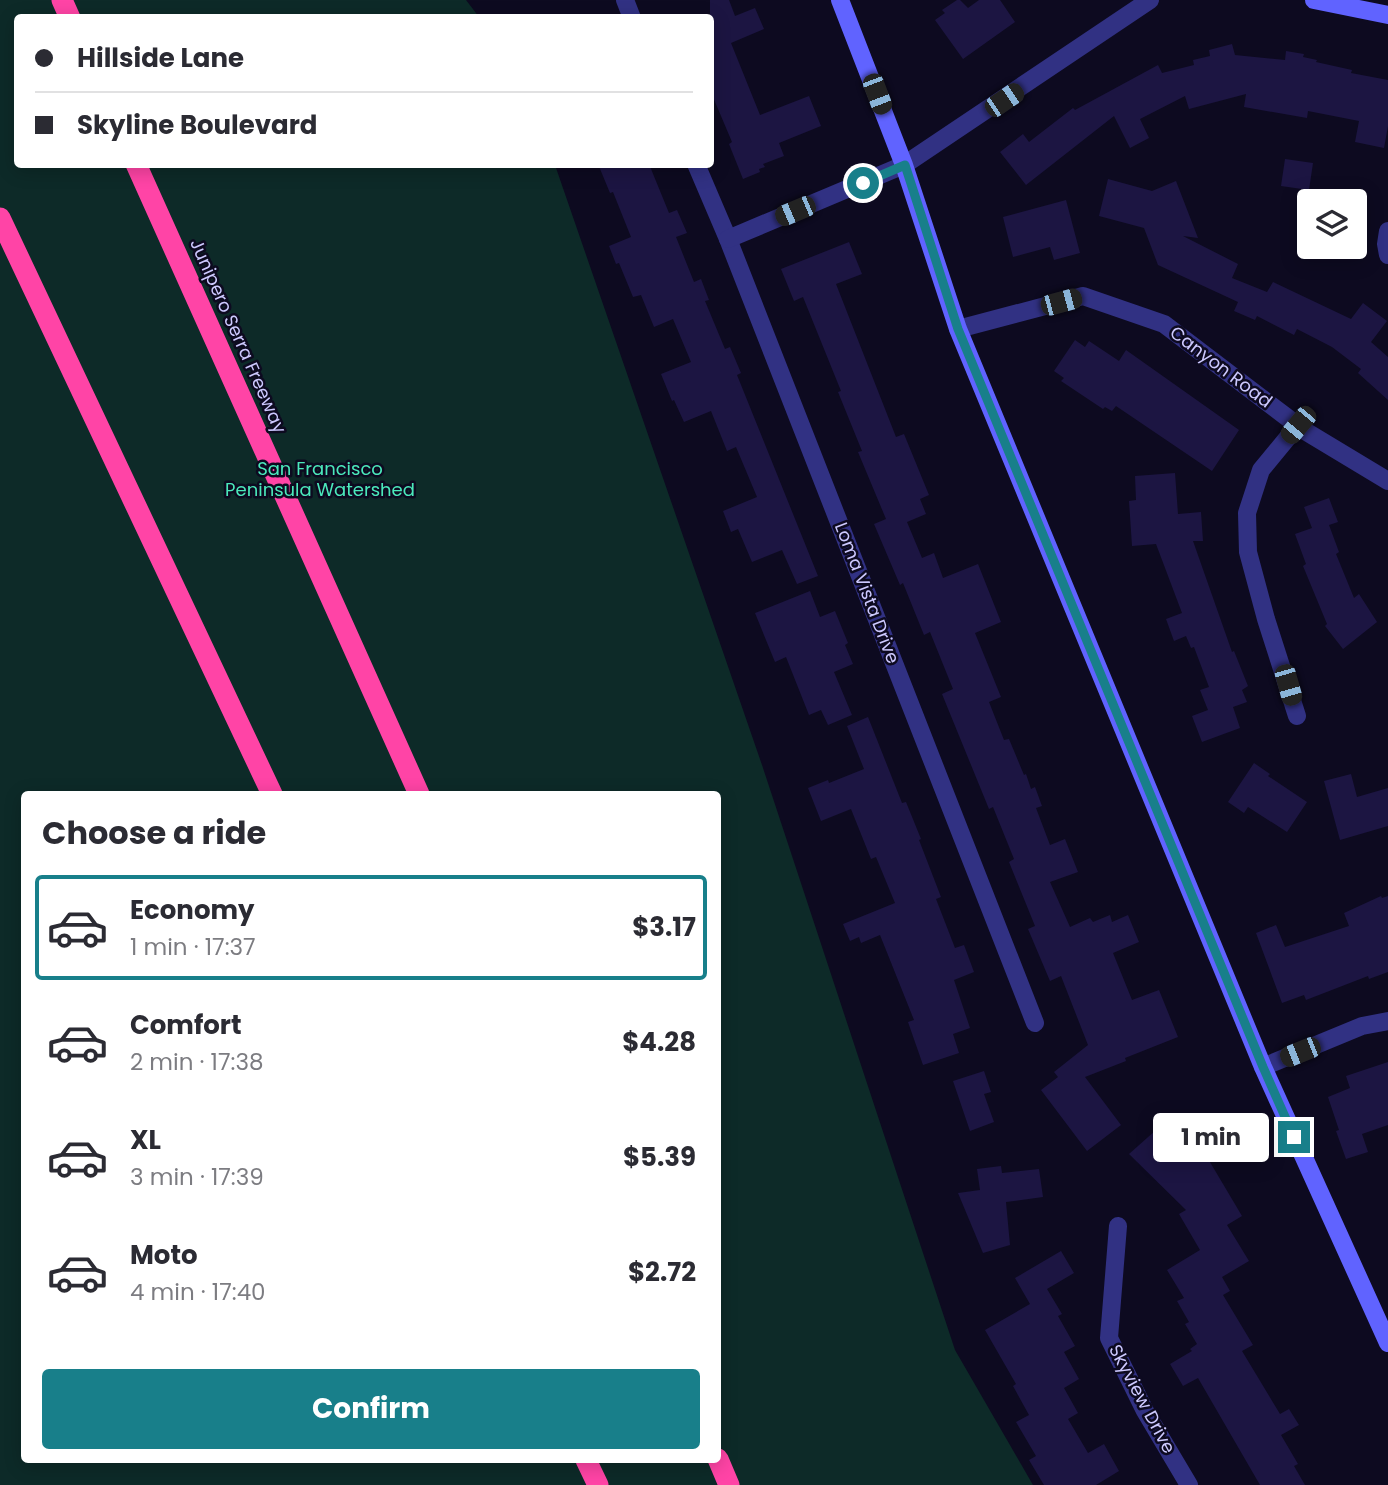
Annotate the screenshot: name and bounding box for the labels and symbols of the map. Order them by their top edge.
car [860,71,895,117]
car [981,80,1028,120]
route start [847,167,879,199]
car [772,193,819,229]
street label: Junipero Serra Freeway [184,234,293,437]
car [1038,286,1085,318]
street label: Canyon Road [1165,320,1278,413]
car [1277,402,1320,448]
park label: San Francisco Peninsula Watershed [225,456,415,502]
street label: Loma Vista Drive [829,519,906,667]
car [1273,662,1304,708]
car [1277,1034,1324,1070]
callout: 1 min [1154,1112,1270,1162]
route end [1278,1121,1310,1153]
street label: Skyview Drive [1103,1340,1182,1458]

